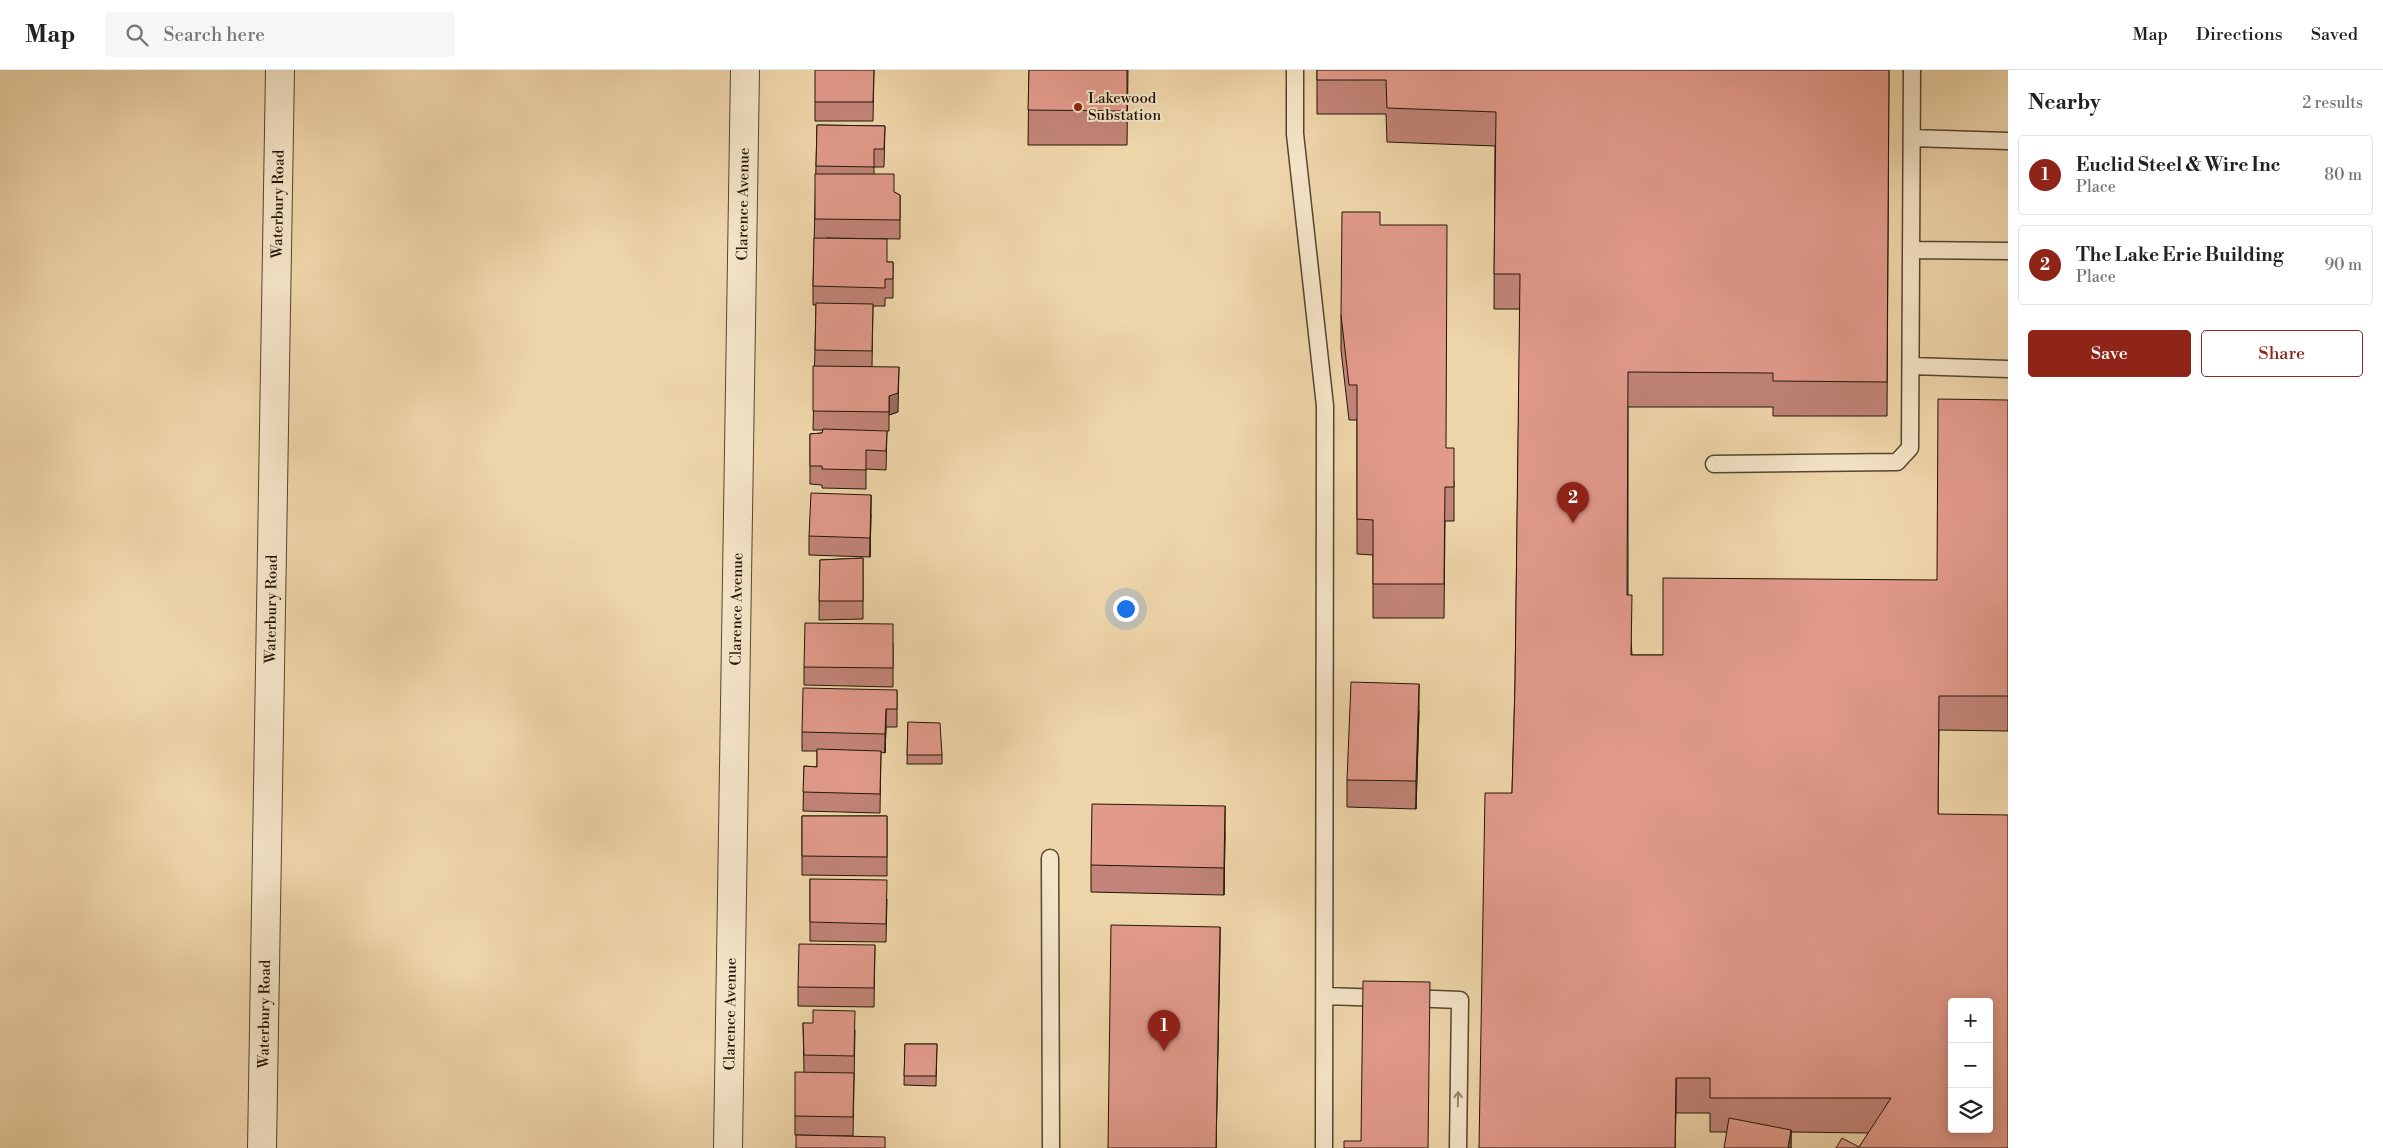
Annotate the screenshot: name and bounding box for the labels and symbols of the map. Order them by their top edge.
place label: Lakewood Substation [1088,89,1161,125]
marker: Lakewood Substation [1072,101,1084,113]
street label: Clarence Avenue [733,147,754,261]
street label: Waterbury Road [268,149,289,260]
pin: 2 [1557,482,1589,523]
street label: Clarence Avenue [727,552,747,666]
street label: Waterbury Road [261,554,282,665]
your location [1113,596,1139,622]
street label: Clarence Avenue [720,957,741,1071]
street label: Waterbury Road [254,959,275,1070]
pin: 1 [1148,1010,1180,1051]
one-way arrow [1454,1092,1463,1108]

